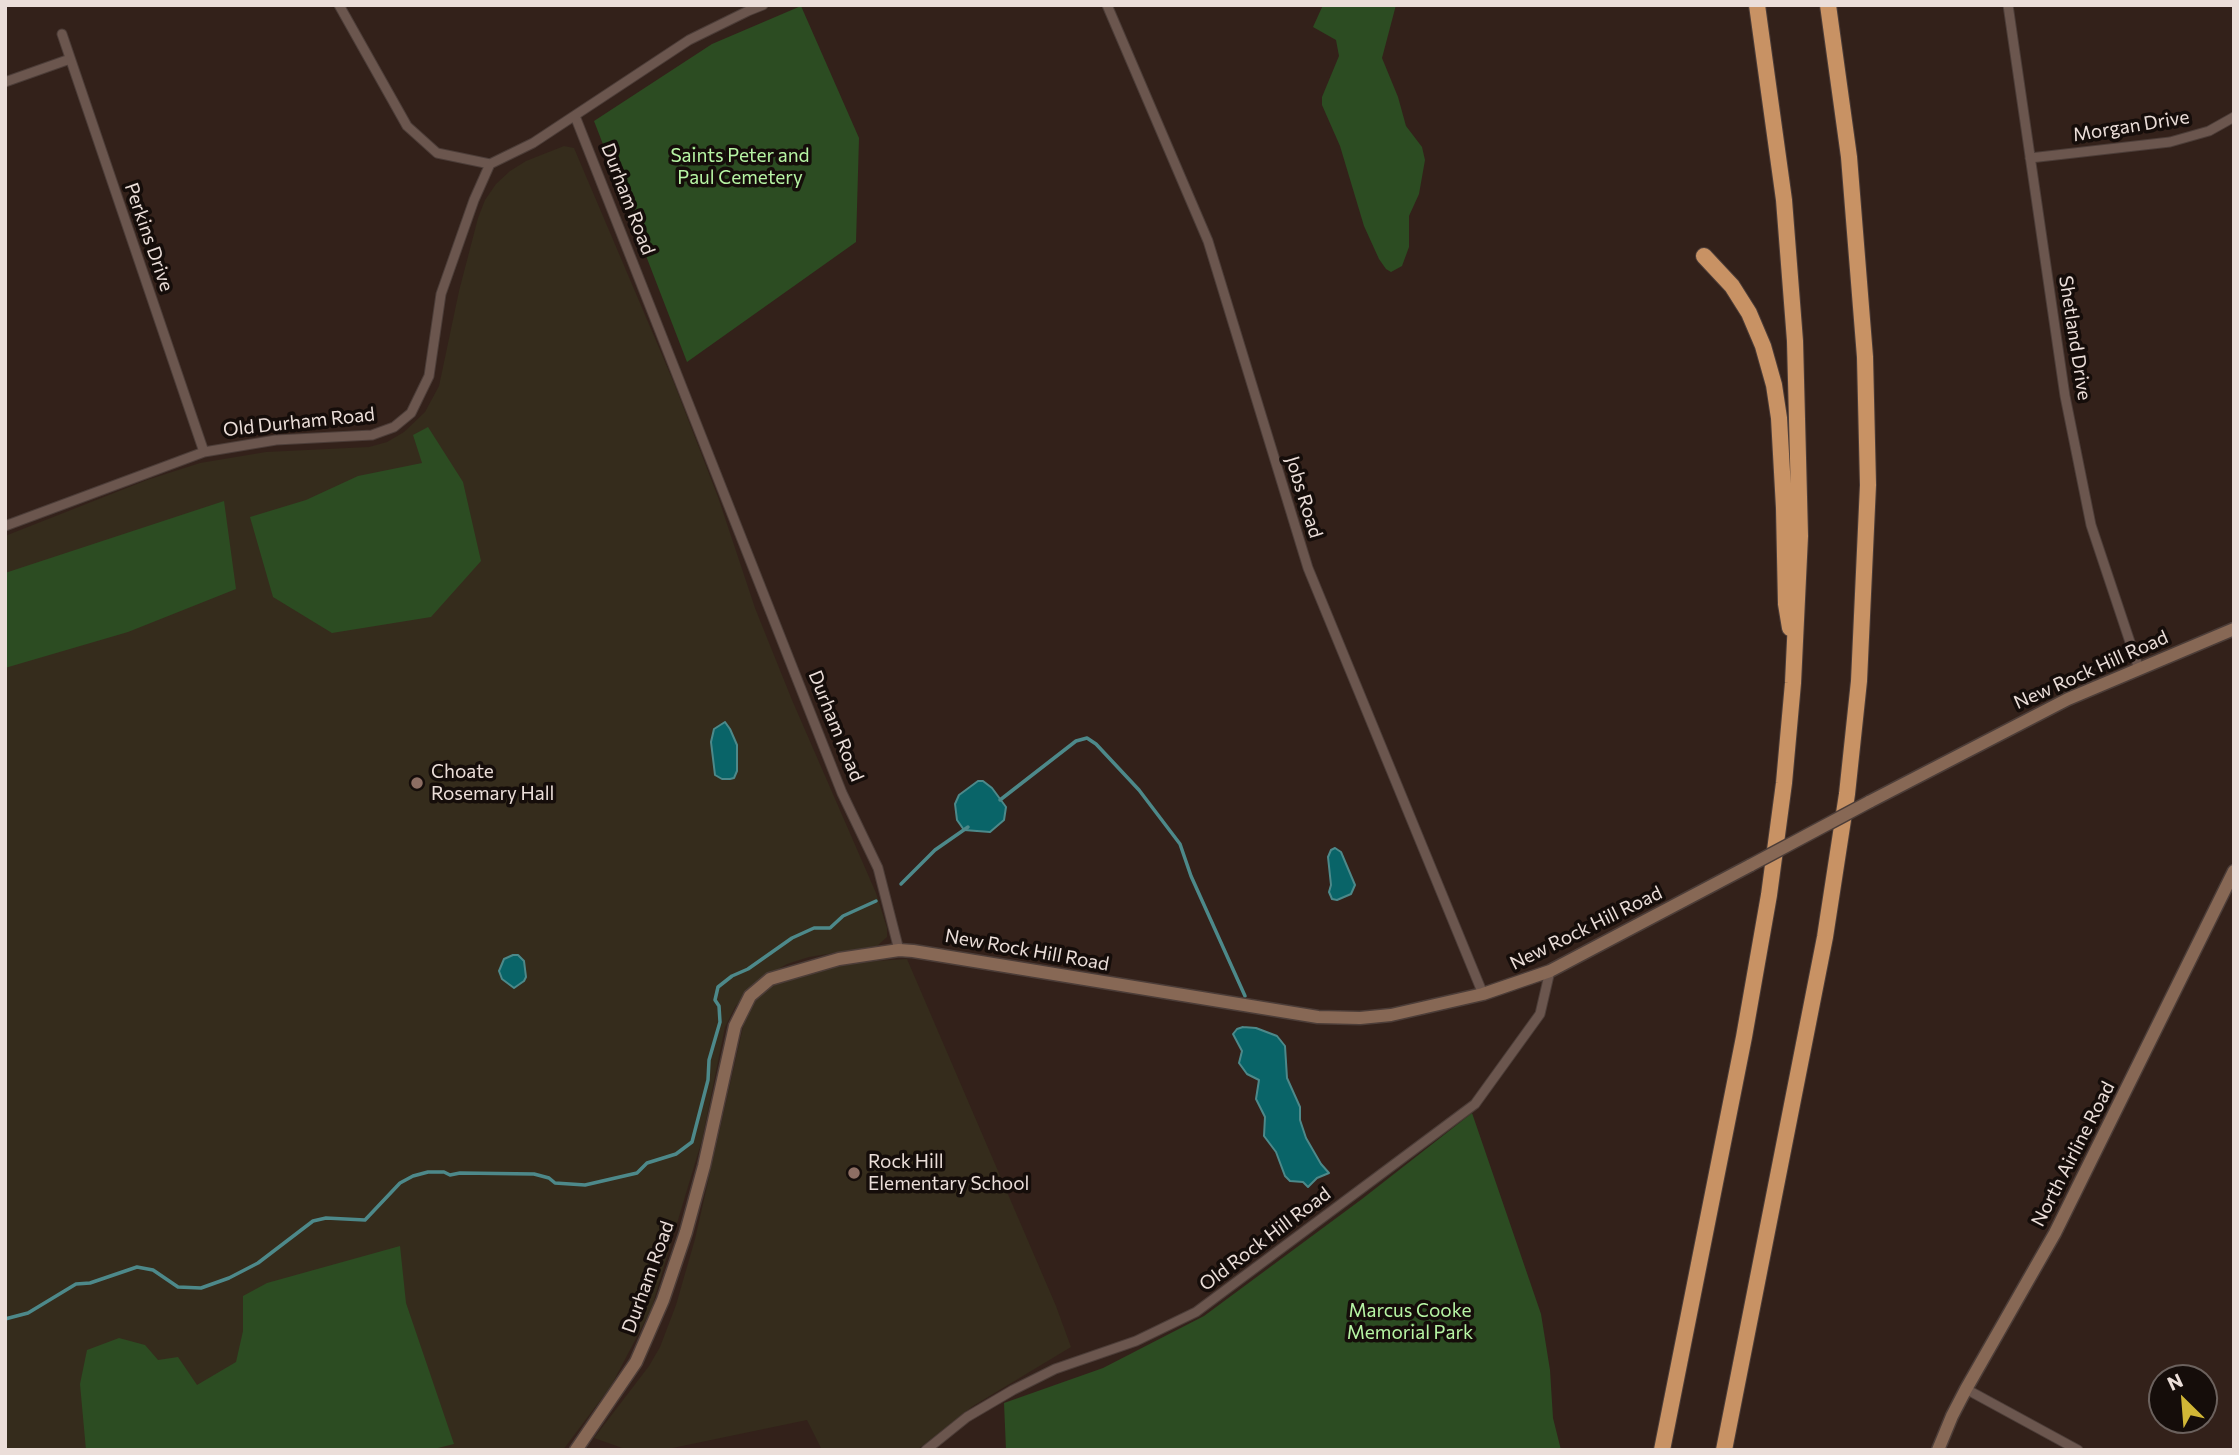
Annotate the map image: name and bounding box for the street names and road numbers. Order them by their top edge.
street label: Morgan Drive [2071,106,2191,146]
street label: Durham Road [596,140,660,258]
street label: Perkins Drive [120,180,178,294]
street label: Shetland Drive [2054,274,2096,402]
street label: Old Durham Road [222,403,376,441]
street label: Jobs Road [1281,453,1327,541]
street label: New Rock Hill Road [2010,626,2172,714]
street label: Durham Road [803,667,869,785]
street label: New Rock Hill Road [1506,881,1666,975]
street label: New Rock Hill Road [943,924,1111,976]
street label: North Airline Road [2027,1078,2119,1230]
street label: Old Rock Hill Road [1195,1182,1335,1296]
street label: Durham Road [617,1218,679,1336]

